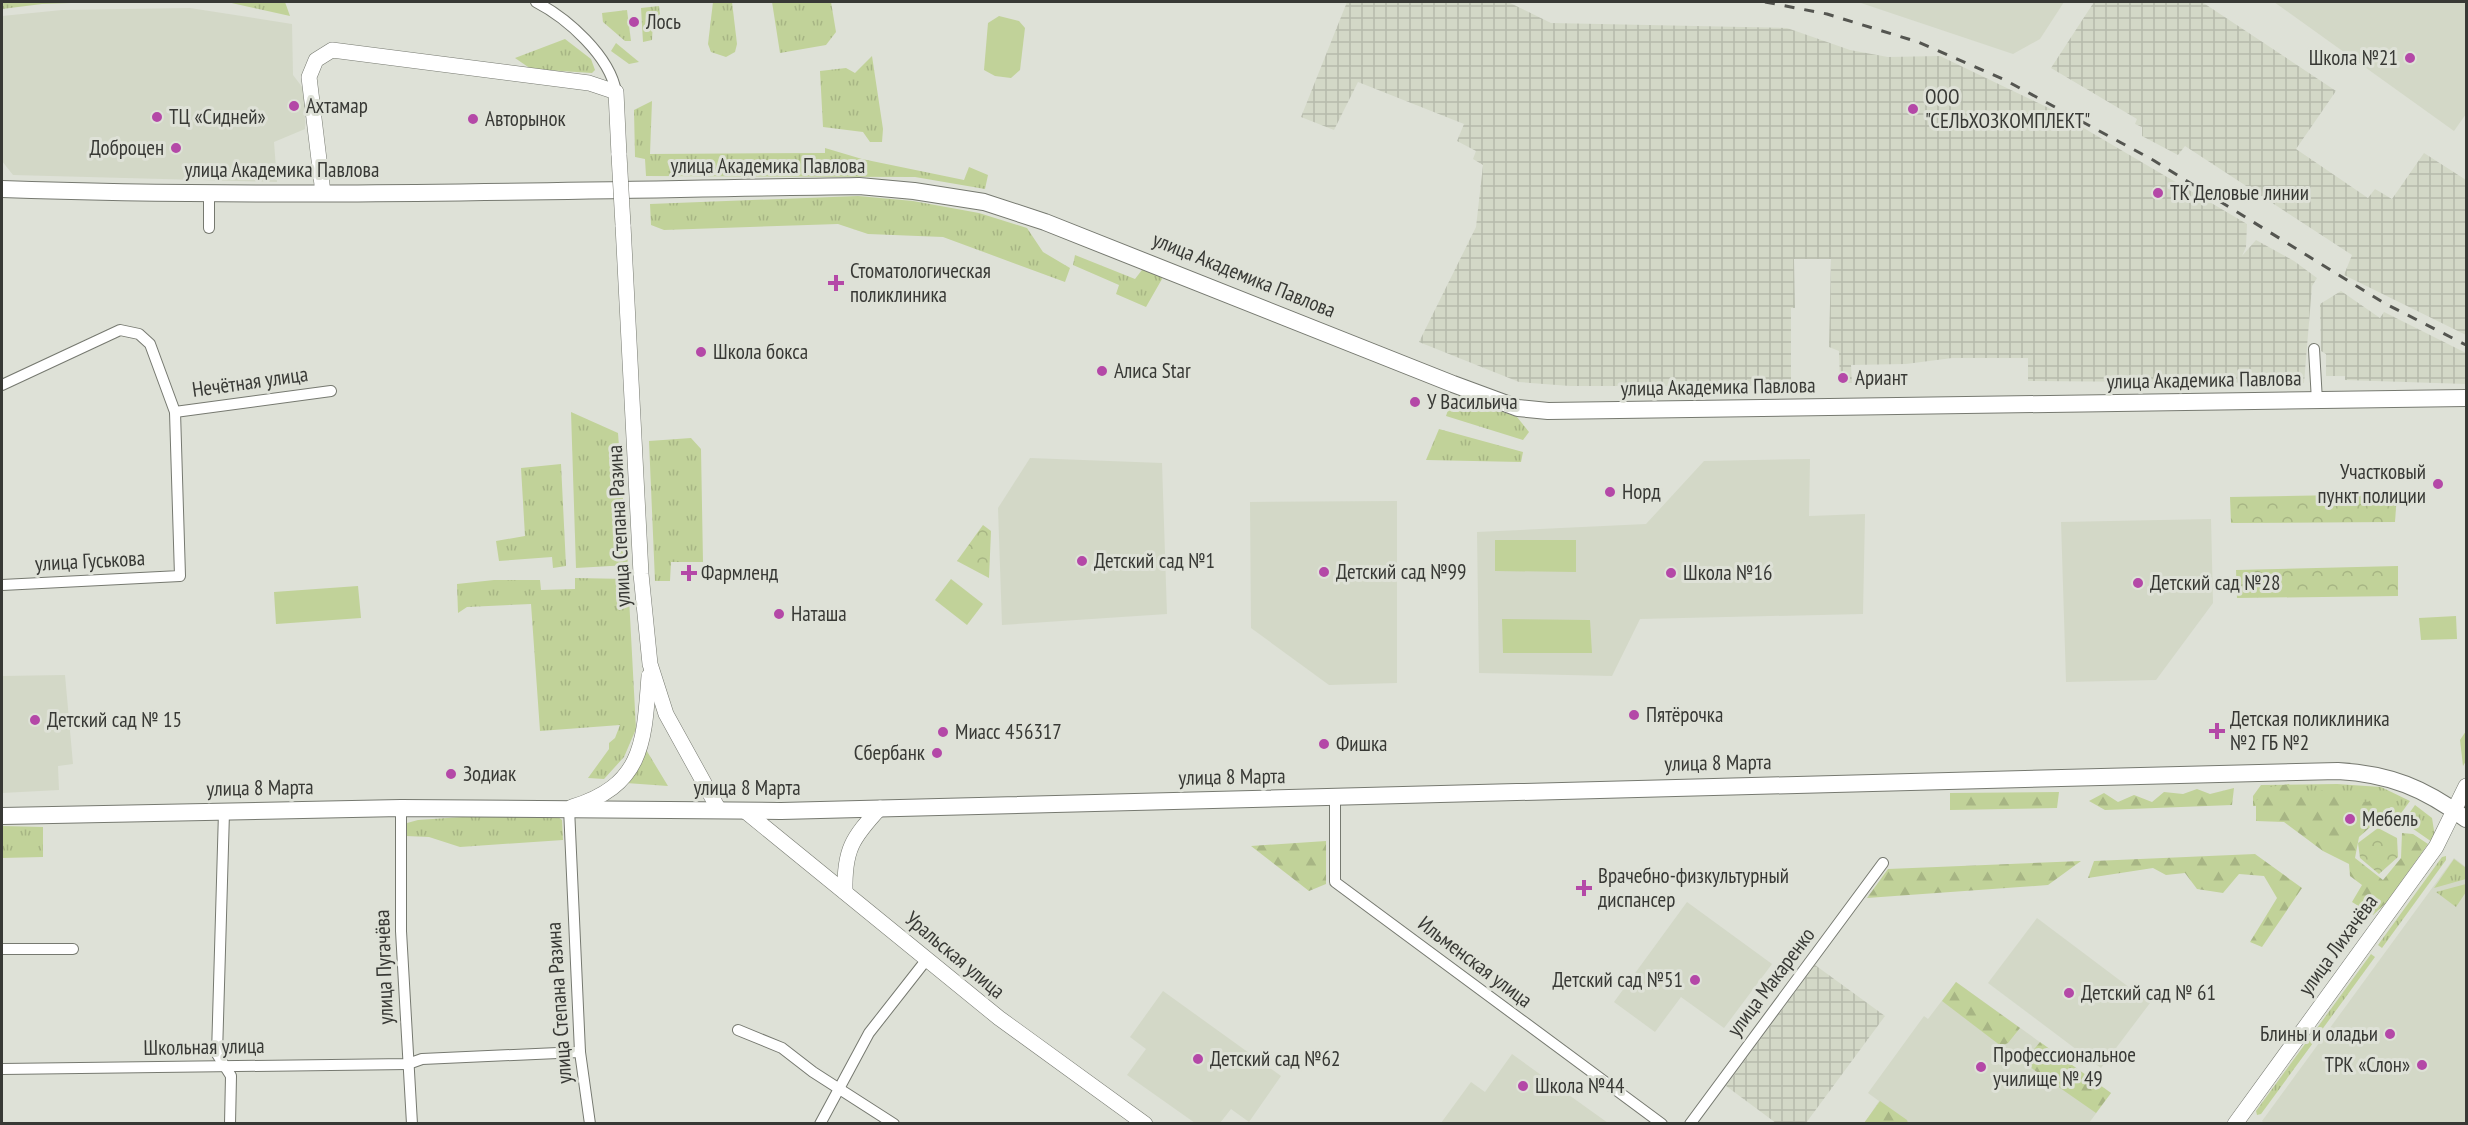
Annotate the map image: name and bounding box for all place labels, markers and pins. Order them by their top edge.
place label: Лось [645,8,681,35]
marker: Лось [627,15,641,29]
place label: Школа №21 [2309,44,2398,71]
marker: Школа №21 [2403,51,2417,65]
place label: ООО "СЕЛЬХОЗКОМПЛЕКТ" [1925,83,2090,134]
place label: Ахтамар [306,92,368,119]
marker: Ахтамар [287,99,301,113]
marker: ООО "СЕЛЬХОЗКОМПЛЕКТ" [1906,102,1920,116]
place label: ТЦ «Сидней» [169,103,266,130]
place label: Авторынок [485,105,566,132]
marker: ТЦ «Сидней» [150,110,164,124]
marker: Авторынок [466,112,480,126]
place label: Доброцен [90,134,164,161]
marker: Доброцен [169,141,183,155]
place label: ТК Деловые линии [2170,179,2309,206]
marker: ТК Деловые линии [2151,186,2165,200]
place label: Стоматологическая поликлиника [850,257,991,308]
marker: Стоматологическая поликлиника [827,274,845,292]
place label: Школа бокса [713,338,808,365]
marker: Школа бокса [694,345,708,359]
place label: Алиса Star [1114,357,1191,384]
marker: Алиса Star [1095,364,1109,378]
place label: Ариант [1855,364,1908,391]
marker: Ариант [1836,371,1850,385]
place label: У Васильича [1427,388,1518,415]
marker: У Васильича [1408,395,1422,409]
place label: Участковый пункт полиции [2318,458,2426,509]
marker: Участковый пункт полиции [2431,477,2445,491]
place label: Норд [1622,478,1661,505]
marker: Норд [1603,485,1617,499]
place label: Детский сад №1 [1094,547,1215,574]
marker: Детский сад №1 [1075,554,1089,568]
place label: Детский сад №99 [1336,558,1466,585]
place label: Фармленд [701,559,778,586]
place label: Школа №16 [1683,559,1772,586]
marker: Детский сад №99 [1317,565,1331,579]
marker: Фармленд [682,566,696,580]
marker: Школа №16 [1664,566,1678,580]
place label: Детский сад №28 [2150,569,2280,596]
marker: Детский сад №28 [2131,576,2145,590]
place label: Наташа [791,600,847,627]
marker: Наташа [772,607,786,621]
place label: Пятёрочка [1646,701,1723,728]
place label: Детская поликлиника №2 ГБ №2 [2230,705,2390,756]
place label: Детский сад № 15 [47,706,182,733]
marker: Пятёрочка [1627,708,1641,722]
marker: Детский сад № 15 [28,713,42,727]
place label: Миасс 456317 [955,718,1062,745]
marker: Детская поликлиника №2 ГБ №2 [2208,722,2226,740]
marker: Миасс 456317 [936,725,950,739]
place label: Фишка [1336,730,1388,757]
marker: Фишка [1317,737,1331,751]
place label: Сбербанк [854,739,925,766]
marker: Сбербанк [930,746,944,760]
place label: Зодиак [463,760,516,787]
marker: Зодиак [444,767,458,781]
place label: Мебель [2362,805,2418,832]
marker: Мебель [2343,812,2357,826]
place label: Врачебно-физкультурный диспансер [1598,862,1789,913]
marker: Врачебно-физкультурный диспансер [1575,879,1593,897]
place label: Детский сад №51 [1553,966,1683,993]
marker: Детский сад №51 [1688,973,1702,987]
place label: Детский сад № 61 [2081,979,2216,1006]
marker: Детский сад № 61 [2062,986,2076,1000]
place label: Блины и оладьи [2260,1020,2378,1047]
marker: Блины и оладьи [2383,1027,2397,1041]
place label: Профессиональное училище № 49 [1993,1041,2136,1092]
place label: Детский сад №62 [1210,1045,1340,1072]
place label: ТРК «Слон» [2325,1051,2410,1078]
marker: Детский сад №62 [1191,1052,1205,1066]
marker: ТРК «Слон» [2415,1058,2429,1072]
marker: Профессиональное училище № 49 [1974,1060,1988,1074]
place label: Школа №44 [1535,1072,1625,1099]
marker: Школа №44 [1516,1079,1530,1093]

